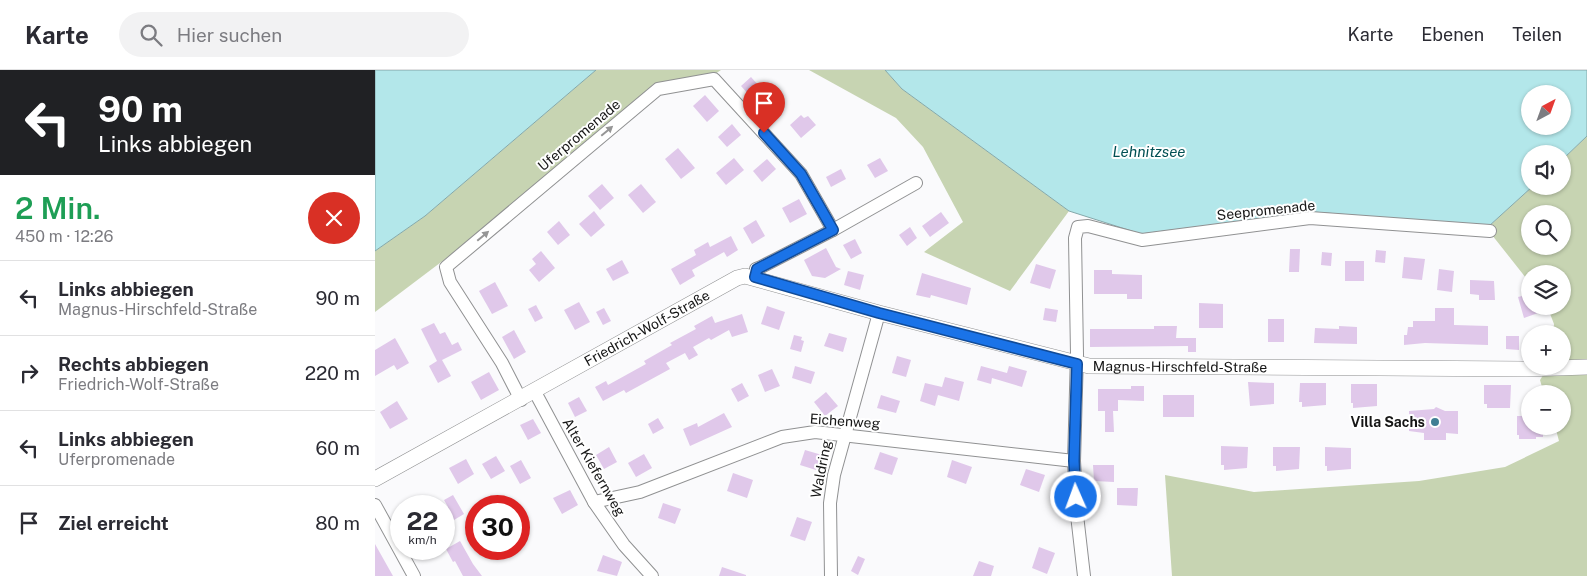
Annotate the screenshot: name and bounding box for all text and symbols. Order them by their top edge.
search box [119,12,469,57]
text: Karte [25,21,89,49]
icon: search [137,21,165,49]
text: Hier suchen [177,24,282,46]
text: Karte [1348,24,1393,45]
text: Ebenen [1421,24,1484,45]
text: Teilen [1512,24,1562,45]
pin [743,82,785,133]
north arrow [1521,85,1571,135]
map controls [1521,85,1571,435]
text: 90 m [98,89,183,130]
icon: arrive [750,89,778,117]
icon: left [15,90,80,155]
street label: Uferpromenade [535,96,623,174]
one-way arrow [601,126,614,137]
text: Links abbiegen [98,131,252,157]
water label: Lehnitzsee [1113,143,1185,160]
button: sound [1521,145,1571,195]
text: 2 Min. [15,190,101,226]
button: close [308,192,360,244]
street label: Seepromenade [1216,197,1316,223]
button: search [1521,205,1571,255]
text: 450 m · 12:26 [15,227,114,246]
one-way arrow [477,231,489,242]
button: layers [1521,265,1571,315]
text: Links abbiegen [58,278,194,300]
icon: left [15,284,43,312]
text: 90 m [316,287,360,309]
street label: Friedrich-Wolf-Straße [581,287,713,369]
text: Magnus-Hirschfeld-Straße [58,300,257,319]
button: + [1521,325,1571,375]
text: Rechts abbiegen [58,353,209,375]
street label: Magnus-Hirschfeld-Straße [1093,358,1267,375]
icon: right [15,359,43,387]
text: 220 m [305,362,360,384]
text: Friedrich-Wolf-Straße [58,375,219,394]
button: − [1521,385,1571,435]
street label: Eichenweg [809,411,881,431]
place label: Villa Sachs [1351,414,1425,430]
street label: Alter Kiefernweg [559,415,629,519]
marker: Villa Sachs [1429,416,1441,428]
text: Links abbiegen [58,428,194,450]
icon: left [15,434,43,462]
text: 60 m [316,437,360,459]
street label: Waldring [808,438,835,499]
text: Uferpromenade [58,450,175,469]
position arrow [1049,470,1101,522]
speed limit sign: 30 [465,495,530,560]
text: 22 [407,506,438,536]
icon: arrive [15,509,43,537]
text: Ziel erreicht [58,512,169,534]
text: 80 m [315,512,360,534]
text: km/h [408,533,437,547]

